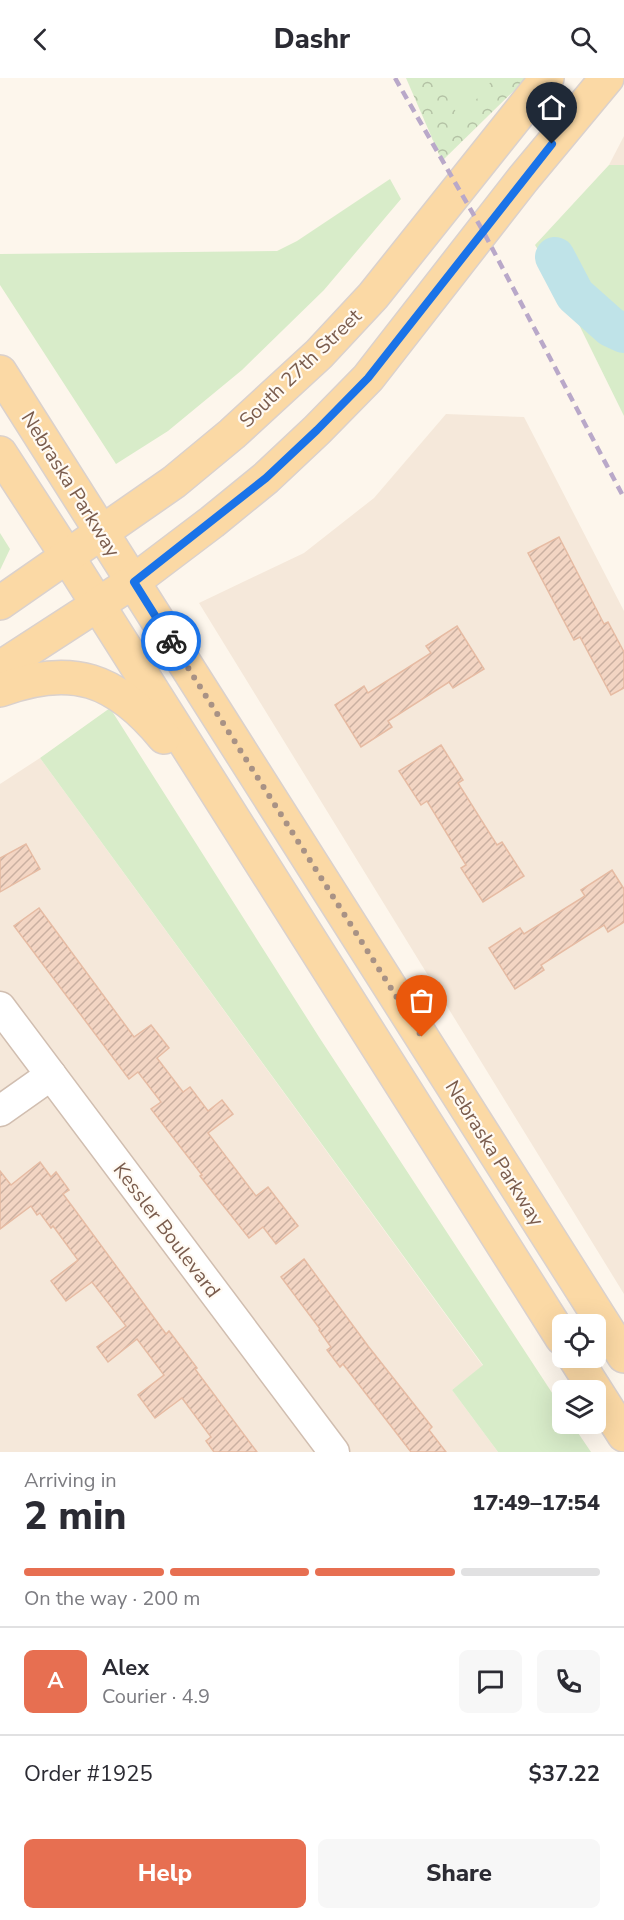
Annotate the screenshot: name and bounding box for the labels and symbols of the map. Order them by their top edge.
pin [526,82,577,144]
street label: South 27th Street [233,302,368,434]
street label: Nebraska Parkway [15,406,127,563]
courier [141,611,201,671]
pin [396,975,447,1037]
street label: Nebraska Parkway [439,1075,551,1232]
street label: Kessler Boulevard [107,1157,226,1303]

